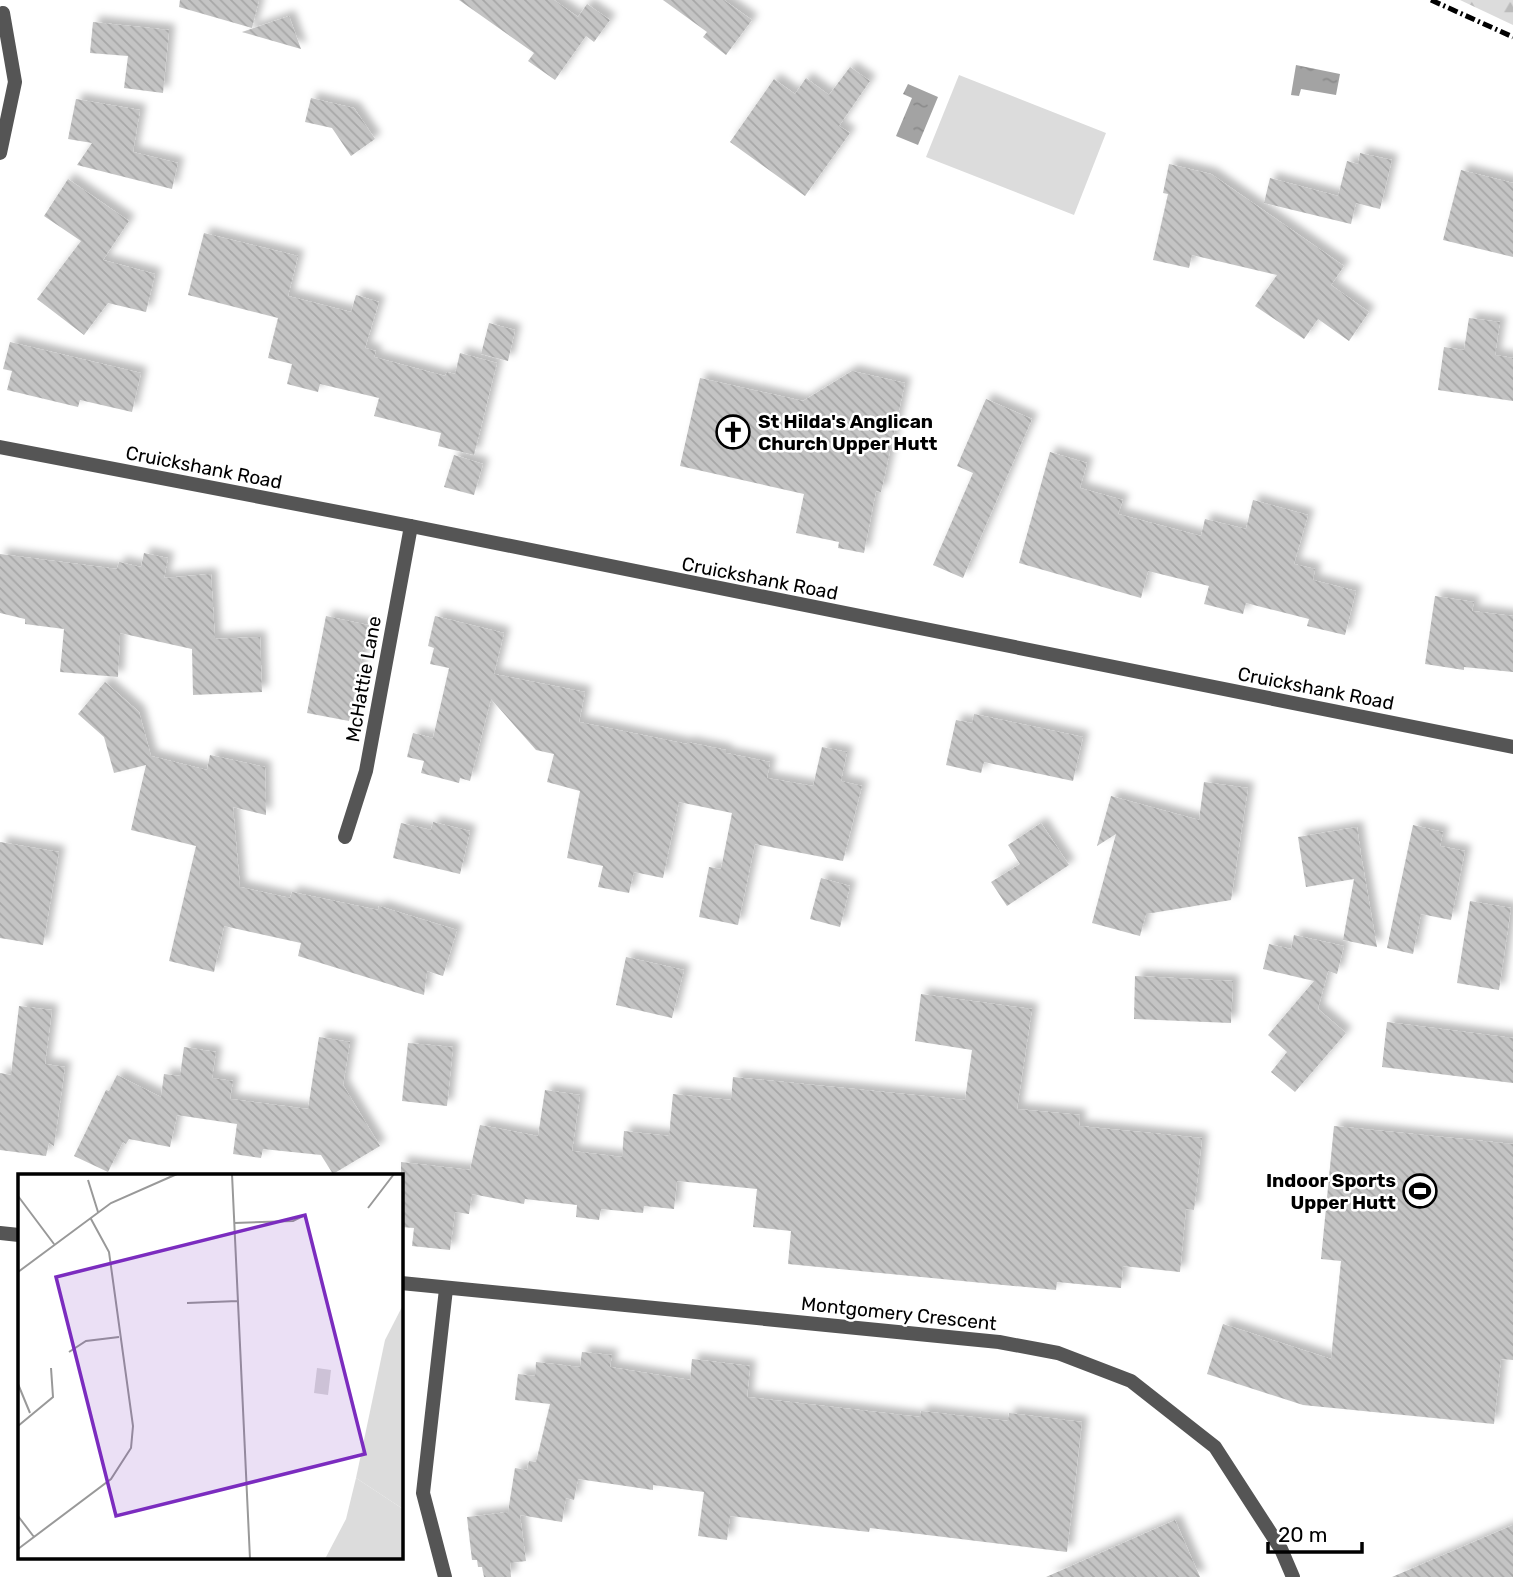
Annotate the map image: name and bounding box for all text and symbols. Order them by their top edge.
place label: St Hilda's Anglican Church Upper Hutt [758,410,938,455]
church icon: St Hilda's Anglican Church Upper Hutt [714,413,752,451]
street label: Cruickshank Road [124,441,284,494]
street label: Cruickshank Road [680,552,840,605]
street label: McHattie Lane [341,614,386,744]
street label: Cruickshank Road [1236,662,1396,715]
place label: Indoor Sports Upper Hutt [1266,1169,1396,1214]
sports icon: Indoor Sports Upper Hutt [1401,1172,1439,1210]
inset map [18,1174,402,1560]
street label: Montgomery Crescent [800,1292,998,1335]
scale bar [1268,1510,1362,1554]
text: 20 m [1278,1522,1327,1547]

